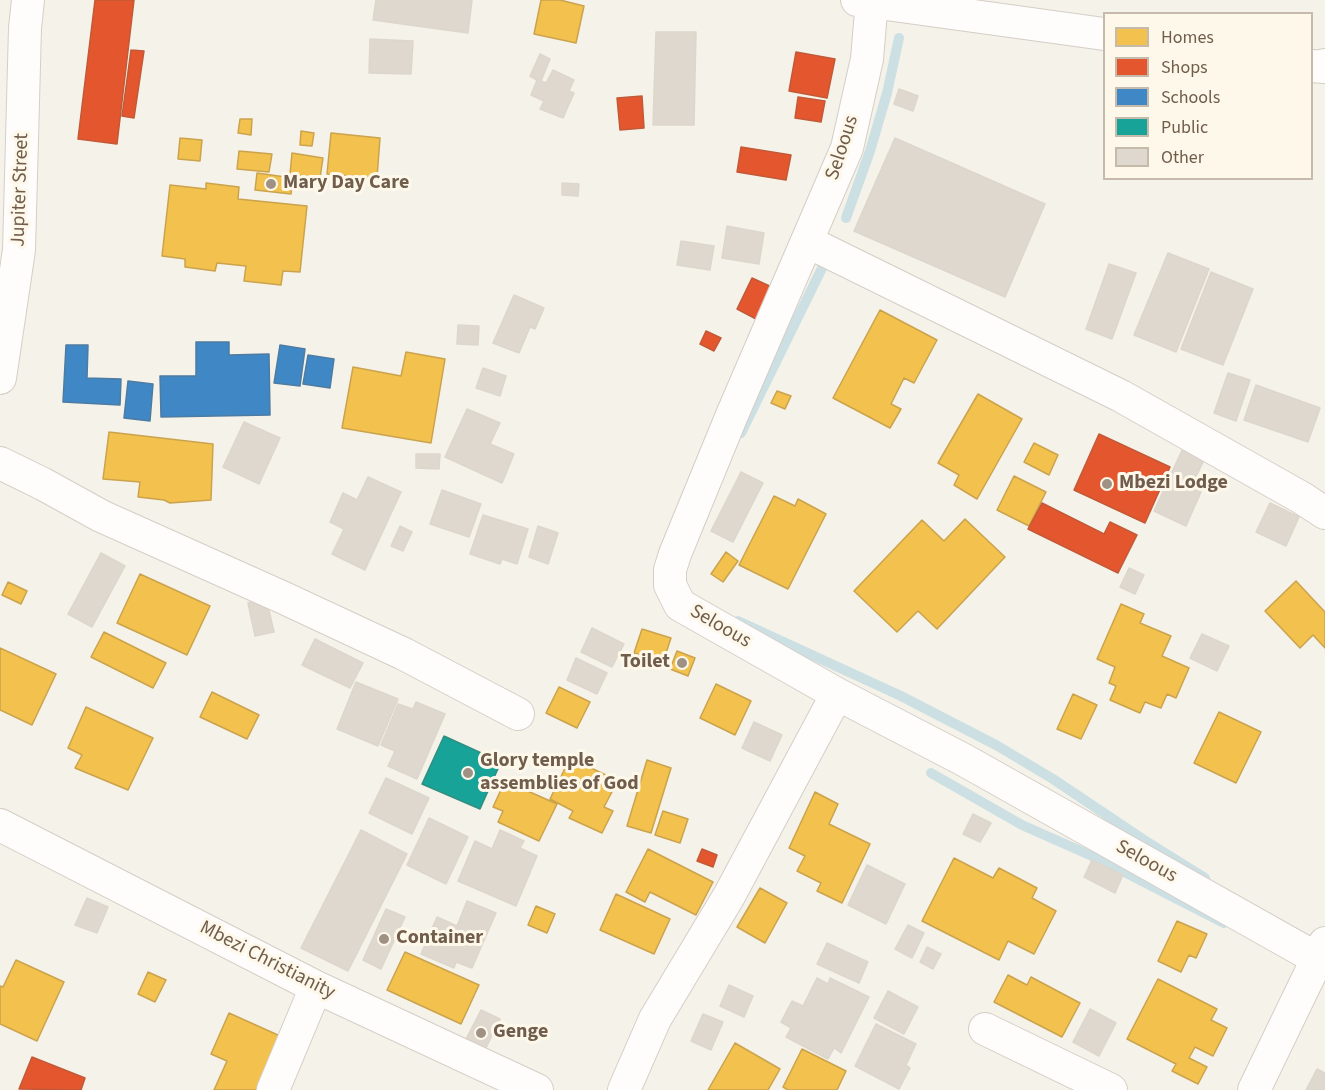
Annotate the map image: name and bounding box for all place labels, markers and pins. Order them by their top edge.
place label: Mary Day Care [283,172,409,196]
marker: Mary Day Care [264,177,278,191]
place label: Mbezi Lodge [1119,472,1228,496]
marker: Mbezi Lodge [1100,477,1114,491]
place label: Toilet [620,651,670,675]
marker: Toilet [675,656,689,670]
place label: Glory temple assemblies of God [480,750,639,797]
marker: Glory temple assemblies of God [461,766,475,780]
place label: Container [396,927,483,951]
marker: Container [377,932,391,946]
place label: Genge [493,1021,548,1045]
marker: Genge [474,1026,488,1040]

